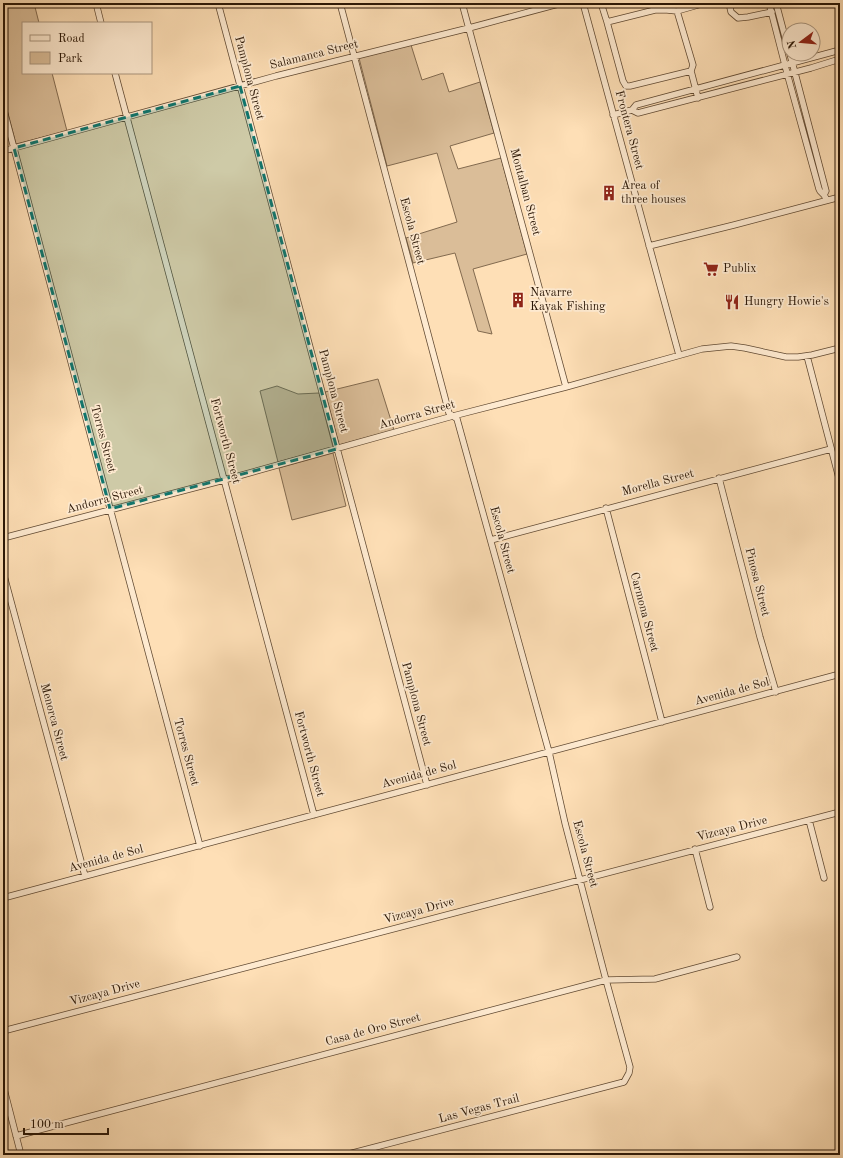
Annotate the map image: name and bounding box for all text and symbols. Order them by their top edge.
legend [22,22,152,74]
north arrow [781,22,821,62]
text: Road [58,33,85,45]
street label: Pamplona Street [232,35,266,121]
street label: Salamanca Street [268,38,360,72]
text: N [786,38,799,50]
text: Park [58,53,83,65]
street label: Frontera Street [613,89,645,171]
street label: Montalban Street [508,147,542,237]
place label: Area of three houses [621,180,686,206]
building icon: Area of three houses [600,184,618,202]
street label: Escola Street [397,196,427,266]
supermarket icon: Publix [702,260,720,278]
place label: Publix [723,263,756,275]
place label: Navarre Kayak Fishing [530,287,606,313]
building icon: Navarre Kayak Fishing [509,291,527,309]
restaurant icon: Hungry Howie's [723,293,741,311]
place label: Hungry Howie's [744,296,829,308]
street label: Pamplona Street [316,348,350,434]
street label: Fortworth Street [208,397,242,485]
street label: Andorra Street [377,398,457,432]
street label: Torres Street [88,404,118,474]
street label: Morella Street [621,468,695,498]
street label: Andorra Street [65,484,145,516]
street label: Escola Street [487,505,517,575]
street label: Pinosa Street [743,547,771,617]
street label: Carmona Street [628,571,660,653]
street label: Pamplona Street [399,661,433,747]
street label: Avenida de Sol [693,676,771,708]
street label: Menorca Street [38,682,70,762]
street label: Fortworth Street [292,710,326,798]
street label: Torres Street [171,717,201,787]
street label: Avenida de Sol [380,759,458,791]
street label: Vizcaya Drive [695,814,769,844]
street label: Escola Street [570,819,600,889]
street label: Avenida de Sol [67,843,145,875]
street label: Vizcaya Drive [383,896,456,926]
street label: Vizcaya Drive [69,978,142,1008]
street label: Casa de Oro Street [324,1012,422,1048]
street label: Las Vegas Trail [437,1092,521,1126]
scale bar [24,1110,108,1136]
text: 100 m [30,1119,64,1131]

